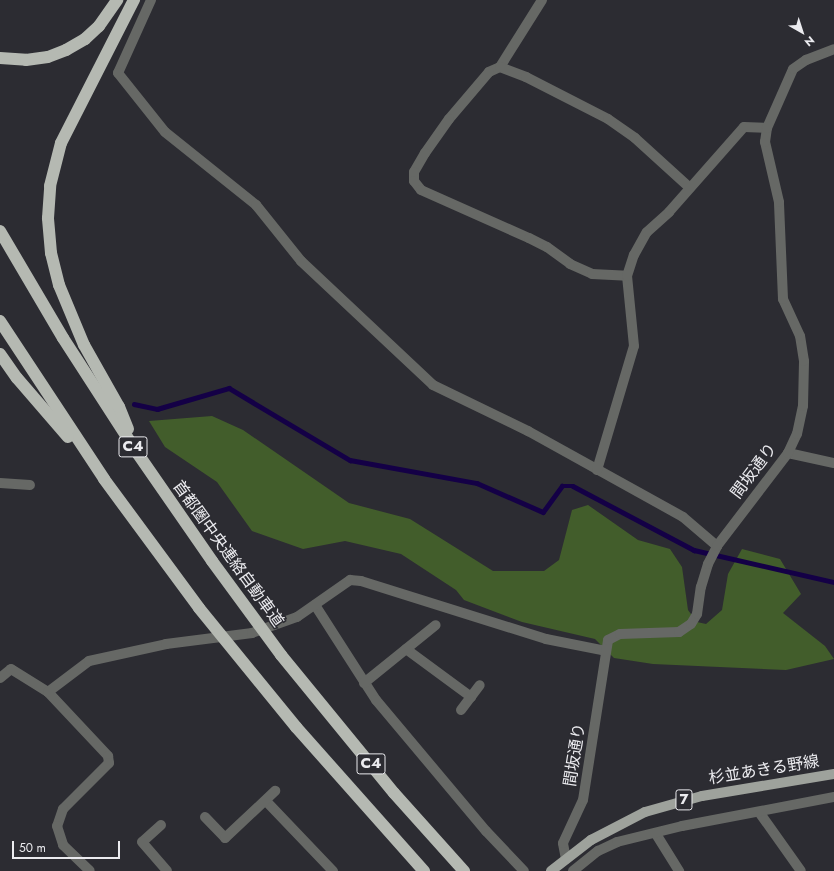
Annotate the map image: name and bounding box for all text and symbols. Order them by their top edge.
north arrow [782,12,822,52]
text: N [801,32,818,50]
road number: C4 [118,434,148,460]
street label: 間坂通り [727,440,781,502]
street label: 首都圏中央連絡自動車道 [169,477,287,631]
street label: 間坂通り [561,722,589,788]
road number: C4 [356,751,386,777]
street label: 杉並あきる野線 [707,752,821,788]
road number: 7 [675,787,693,813]
scale bar [14,833,122,859]
text: 50 m [19,839,46,857]

